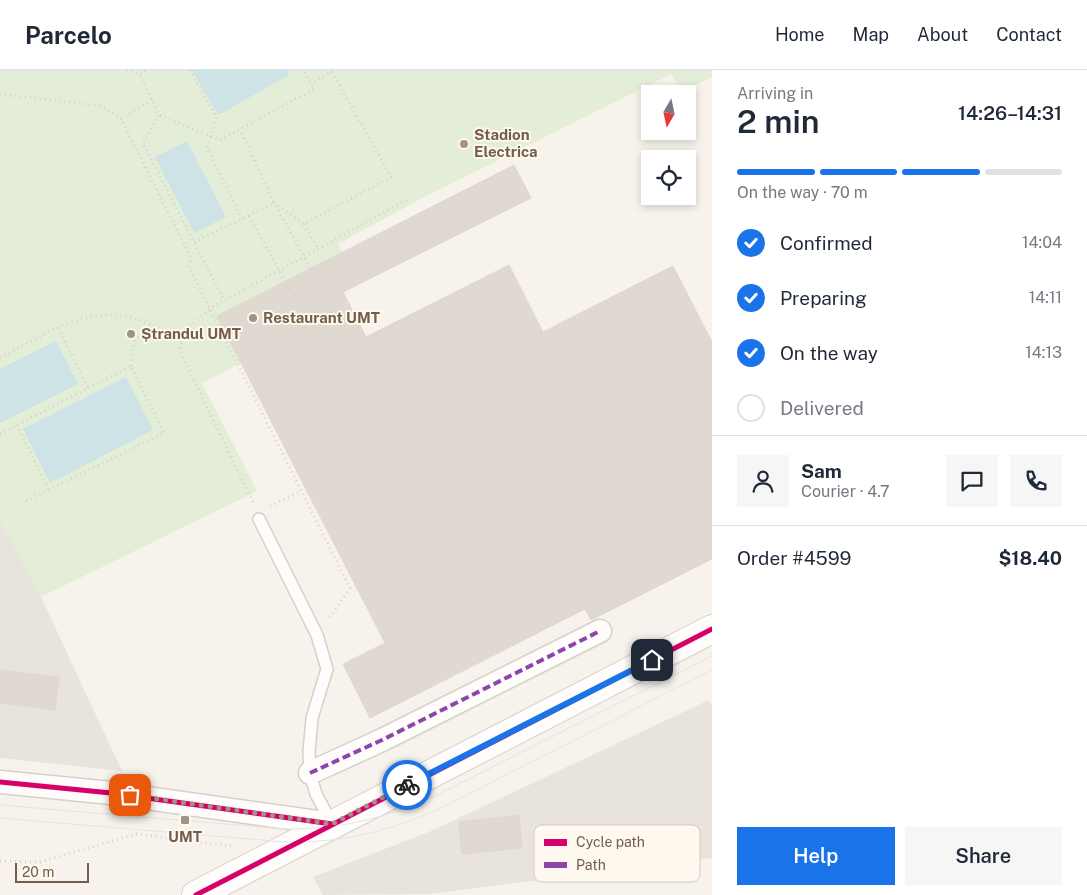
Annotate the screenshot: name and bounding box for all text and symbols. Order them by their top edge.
text: Parcelo [25,21,112,49]
text: Home [775,24,825,45]
text: Map [853,24,889,45]
text: About [917,24,968,45]
text: Contact [996,24,1062,45]
text: Arriving in [737,84,813,103]
north arrow [641,85,696,140]
map controls [641,85,696,205]
text: 14:26–14:31 [958,102,1062,124]
text: 2 min [737,103,820,140]
place label: Stadion Electrica [474,126,538,160]
marker: Stadion Electrica [458,138,470,150]
button: locate [641,150,696,205]
text: On the way · 70 m [737,183,867,202]
icon: check [737,229,765,257]
text: Confirmed [780,232,873,254]
text: 14:04 [1022,233,1062,252]
icon: check [737,284,765,312]
text: Preparing [780,287,867,309]
text: 14:11 [1029,288,1062,307]
place label: Restaurant UMT [263,309,380,326]
marker: Restaurant UMT [247,312,259,324]
place label: Ștrandul UMT [141,325,241,342]
marker: Ștrandul UMT [125,328,137,340]
icon: check [737,339,765,367]
text: On the way [780,342,878,364]
text: 14:13 [1025,343,1062,362]
text: Delivered [780,397,864,419]
button: person [737,455,789,507]
button: chat [946,455,998,507]
button: phone [1010,455,1062,507]
text: Sam [801,460,842,482]
text: Courier · 4.7 [801,482,890,501]
text: Order #4599 [737,547,851,569]
text: $18.40 [998,547,1062,569]
pin [631,639,673,681]
icon: home [638,646,666,674]
courier [382,760,432,810]
icon: bike [393,771,421,799]
pin [109,774,151,816]
icon: bag [116,781,144,809]
marker: UMT [179,814,191,826]
legend [534,825,700,882]
button: Help [737,827,895,885]
button: Share [905,827,1062,885]
place label: UMT [168,828,202,845]
text: Cycle path [576,834,645,850]
text: Path [576,857,606,873]
scale bar [15,860,89,883]
text: 20 m [22,864,54,880]

